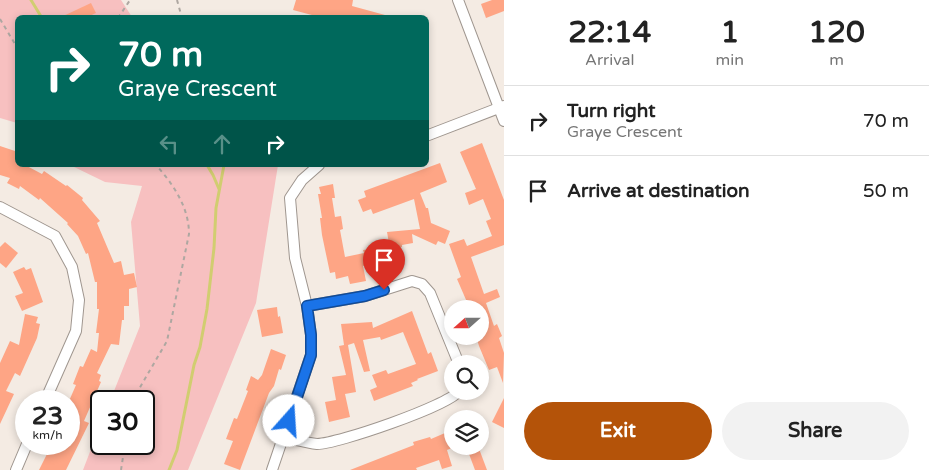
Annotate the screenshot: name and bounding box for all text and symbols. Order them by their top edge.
text: 22:14 [568,14,651,51]
text: 1 [720,14,739,51]
text: 120 [808,14,865,51]
text: 70 m [118,34,203,76]
icon: right [35,35,100,100]
text: Arrival [585,50,635,70]
text: min [716,50,744,70]
text: m [829,50,844,70]
text: Graye Crescent [118,76,277,102]
text: Turn right [567,100,655,122]
icon: right [524,107,552,135]
text: 70 m [863,110,909,132]
text: Graye Crescent [567,122,683,142]
icon: left [155,130,183,158]
icon: ahead [208,130,236,158]
icon: right [261,130,289,158]
icon: arrive [524,177,552,205]
text: Arrive at destination [567,180,750,202]
text: 50 m [863,180,909,202]
pin [363,239,405,290]
icon: arrive [370,246,398,274]
north arrow [444,300,489,345]
map controls [444,300,489,455]
button: search [444,355,489,400]
speed limit sign: 30 [90,390,155,455]
position arrow [262,394,314,446]
text: 23 [32,401,63,431]
button: Exit [524,402,712,460]
button: Share [722,402,909,460]
button: layers [444,410,489,455]
text: km/h [32,428,63,442]

